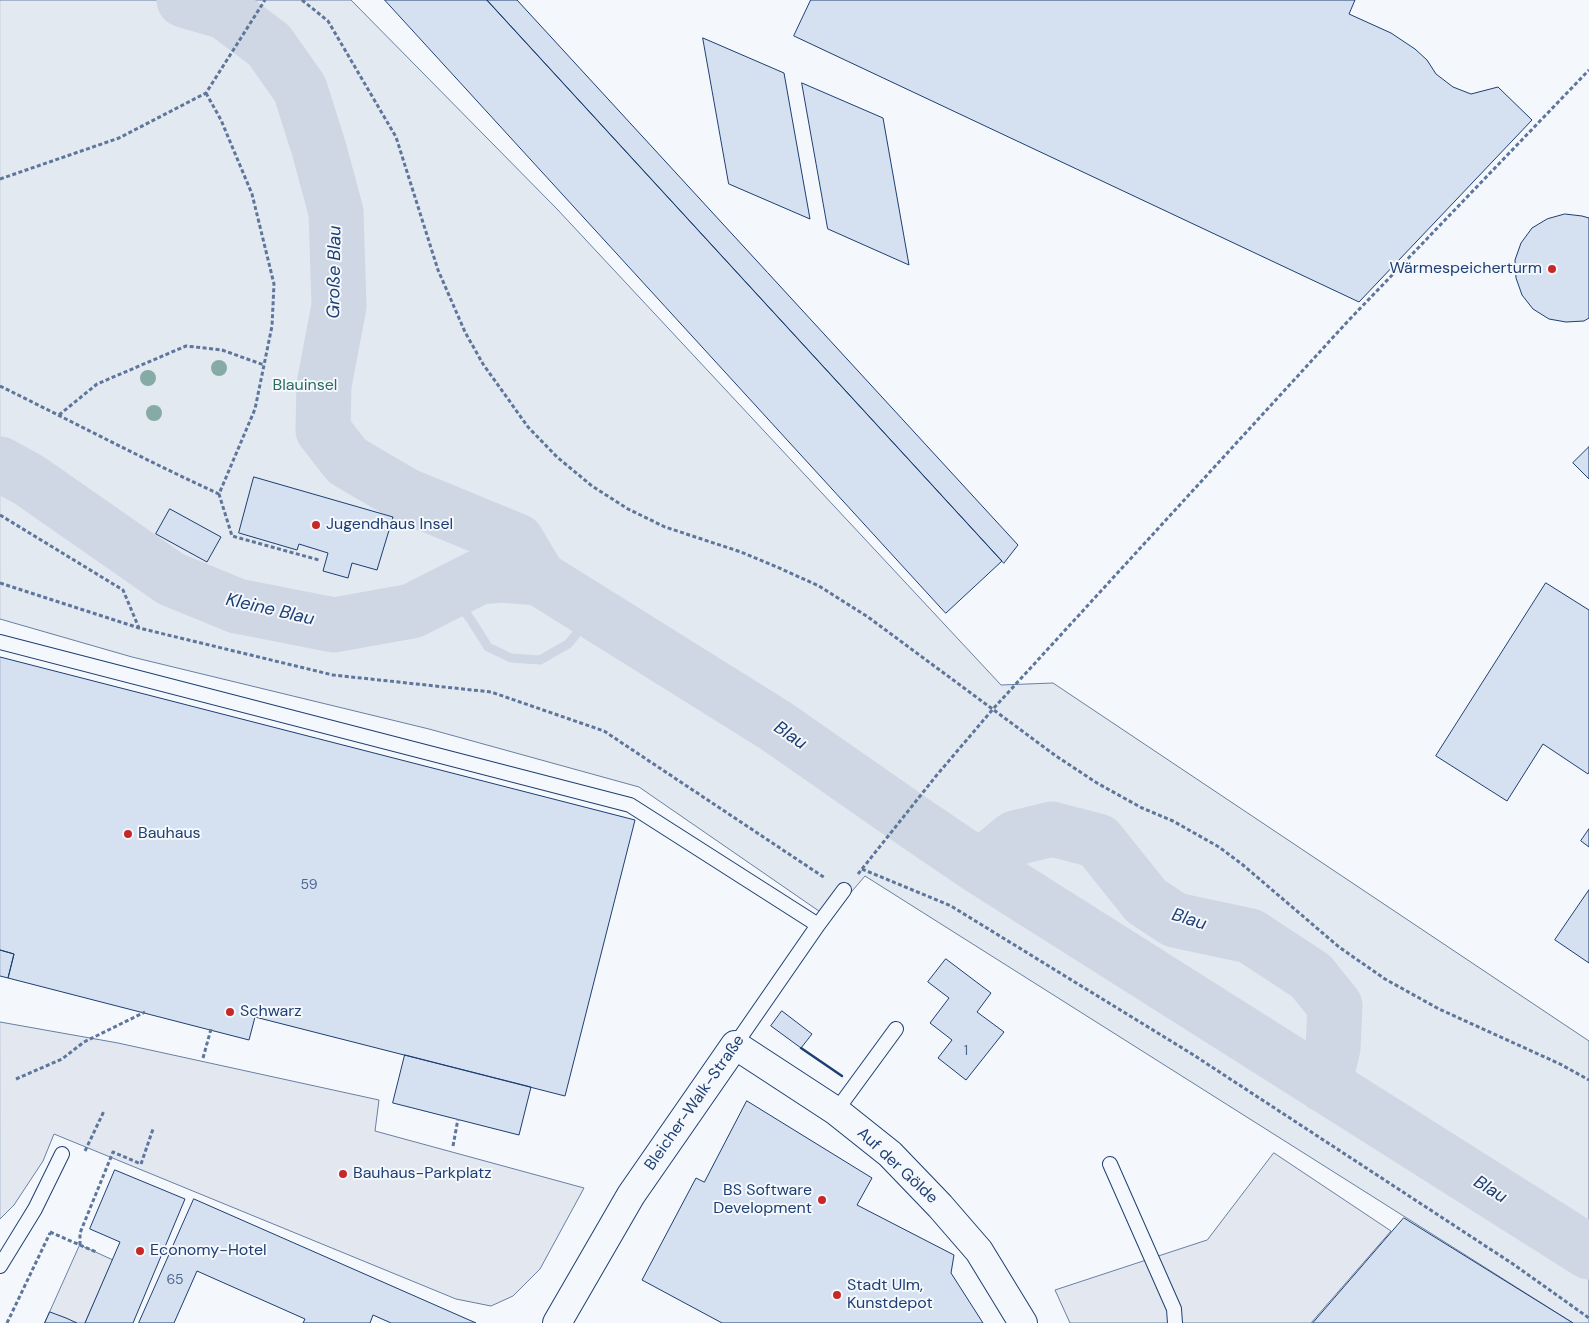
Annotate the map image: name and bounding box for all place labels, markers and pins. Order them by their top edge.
place label: Wärmespeicherturm [1389,259,1542,279]
marker: Wärmespeicherturm [1546,263,1558,275]
place label: Jugendhaus Insel [326,515,453,535]
marker: Jugendhaus Insel [310,519,322,531]
place label: Bauhaus [138,824,201,844]
marker: Bauhaus [122,828,134,840]
place label: Schwarz [240,1002,302,1022]
marker: Schwarz [224,1006,236,1018]
place label: Bauhaus-Parkplatz [353,1164,492,1184]
marker: Bauhaus-Parkplatz [337,1168,349,1180]
place label: BS Software Development [713,1181,812,1219]
marker: BS Software Development [816,1194,828,1206]
place label: Economy-Hotel [150,1241,267,1261]
marker: Economy-Hotel [134,1245,146,1257]
place label: Stadt Ulm, Kunstdepot [847,1276,933,1314]
marker: Stadt Ulm, Kunstdepot [831,1289,843,1301]

